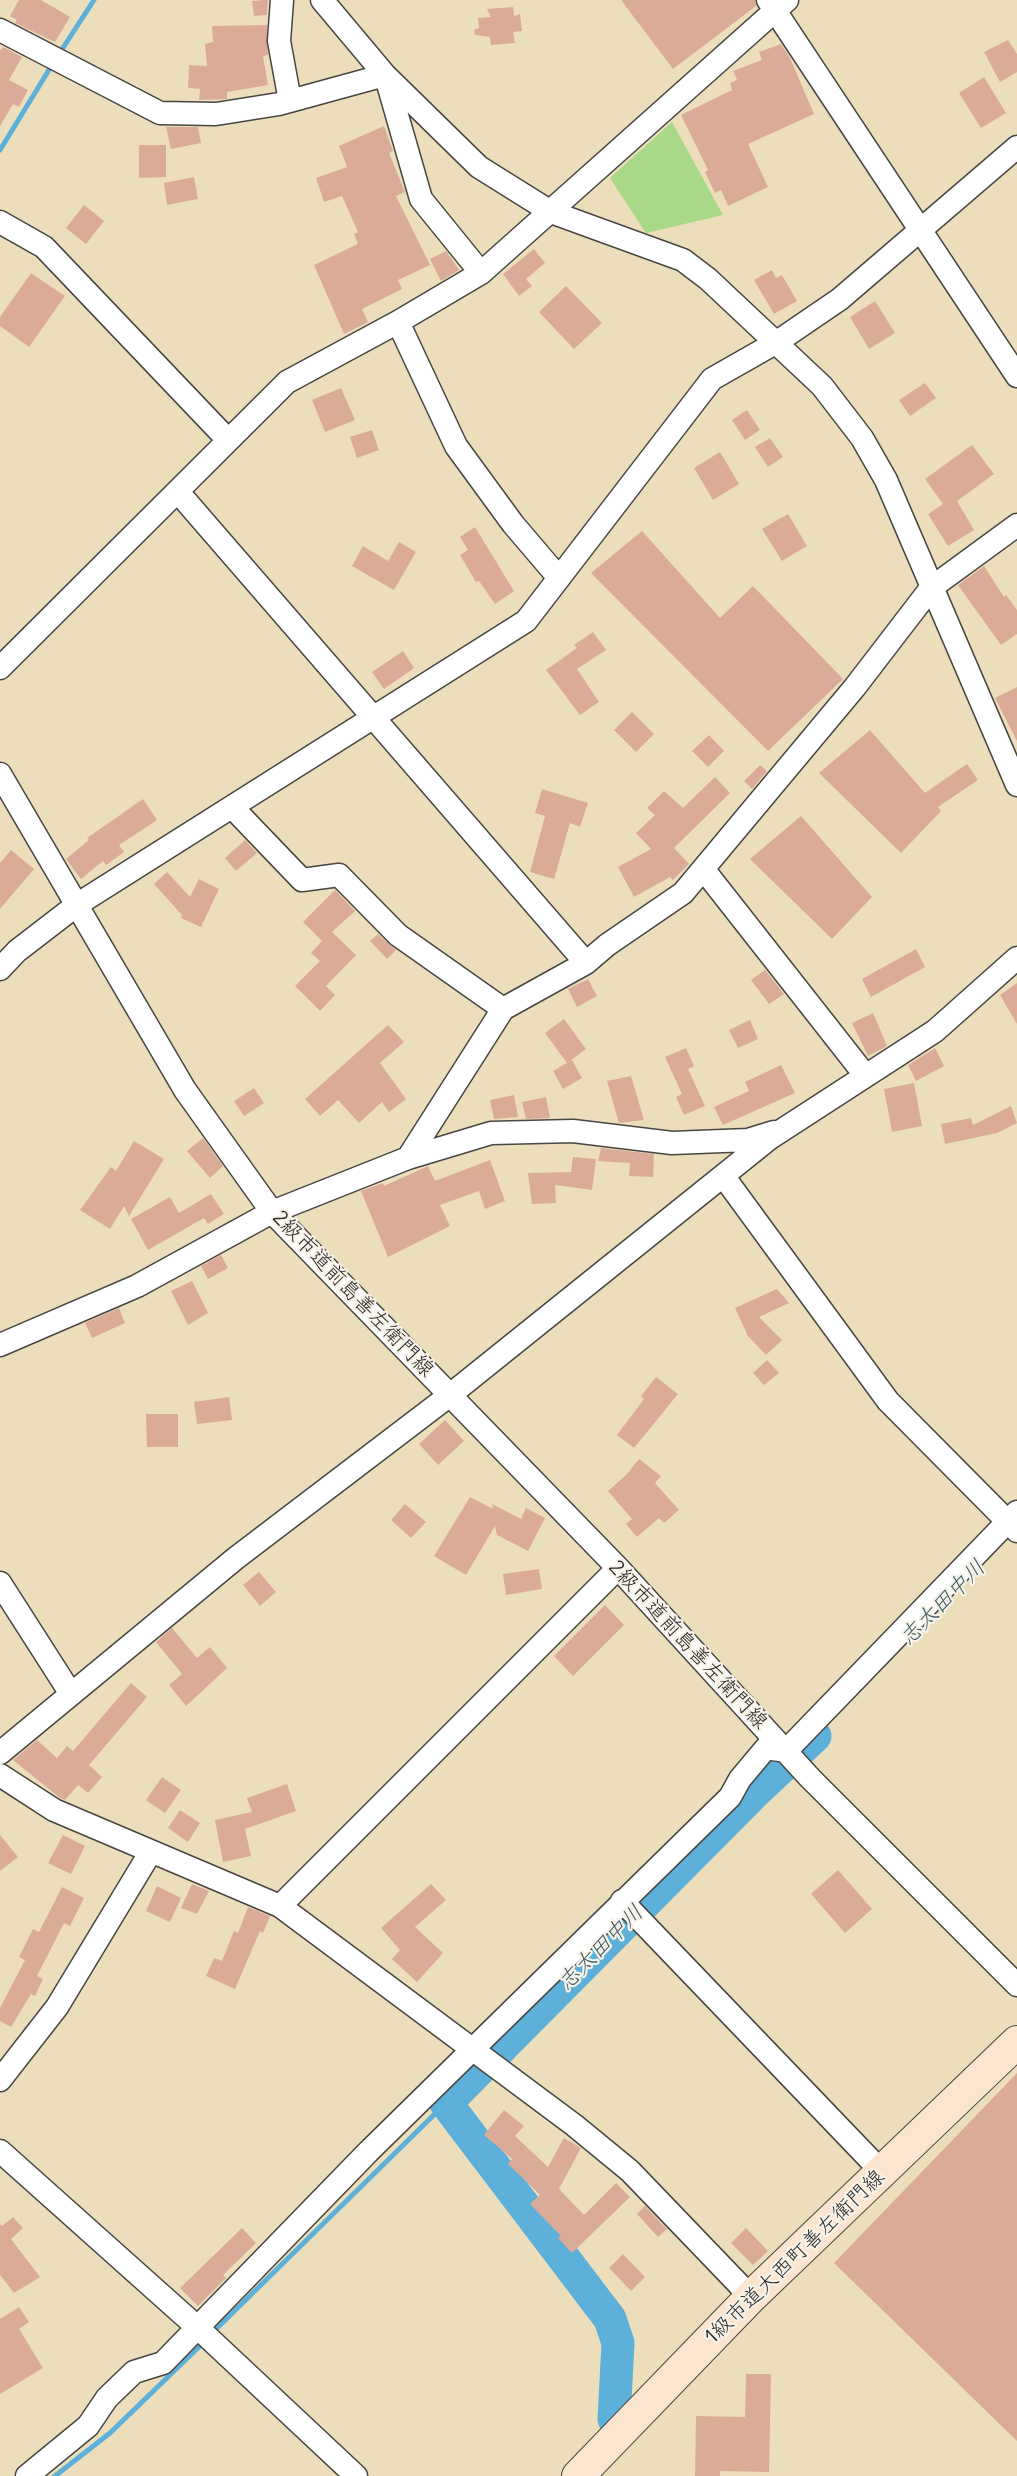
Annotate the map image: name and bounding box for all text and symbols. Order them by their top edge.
street label: 2級市道前島善左衛門線 [267,1206,439,1382]
street label: 2級市道前島善左衛門線 [603,1555,773,1735]
water label: 志太田中川 [895,1555,991,1651]
water label: 志太田中川 [553,1900,649,1996]
street label: 1級市道大西町善左衛門線 [700,2165,890,2349]

